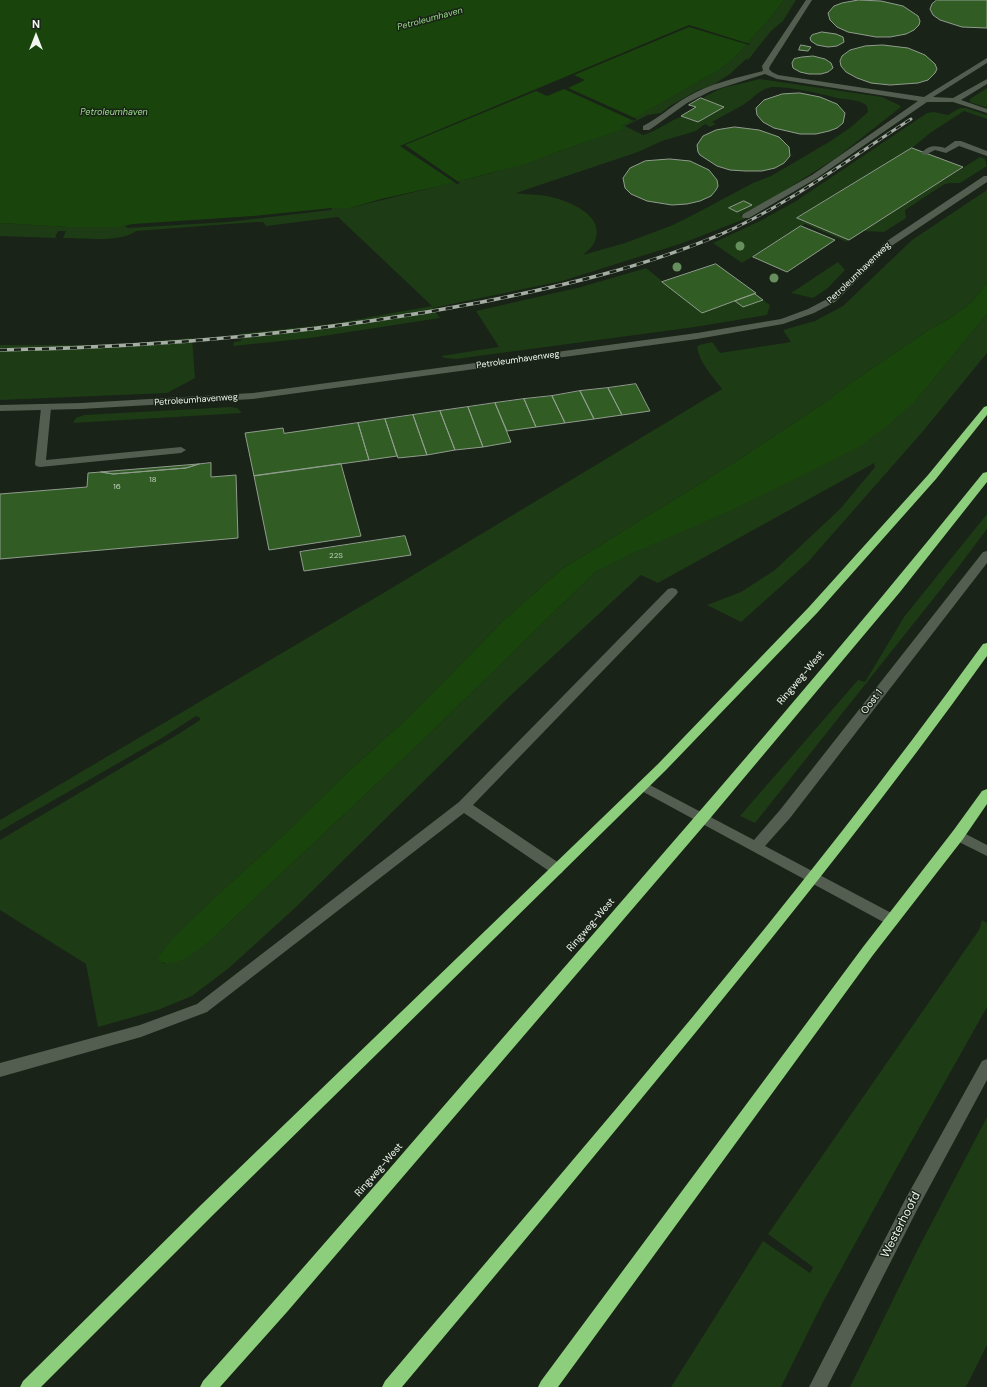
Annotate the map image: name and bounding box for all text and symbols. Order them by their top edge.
water label: Petroleumhaven [396,5,464,33]
north arrow [16,16,56,56]
text: N [32,17,40,31]
water label: Petroleumhaven [80,108,148,118]
street label: Petroleumhavenweg [825,240,893,306]
street label: Petroleumhavenweg [476,349,560,371]
street label: Petroleumhavenweg [154,392,238,408]
house number: 18 [149,475,157,485]
house number: 16 [113,482,121,492]
house number: 22S [329,551,343,561]
street label: Ringweg-West [775,649,827,707]
street label: Oost 1 [859,687,885,717]
street label: Ringweg-West [565,896,617,954]
street label: Ringweg-West [353,1141,405,1199]
street label: Westerhoofd [878,1190,924,1260]

